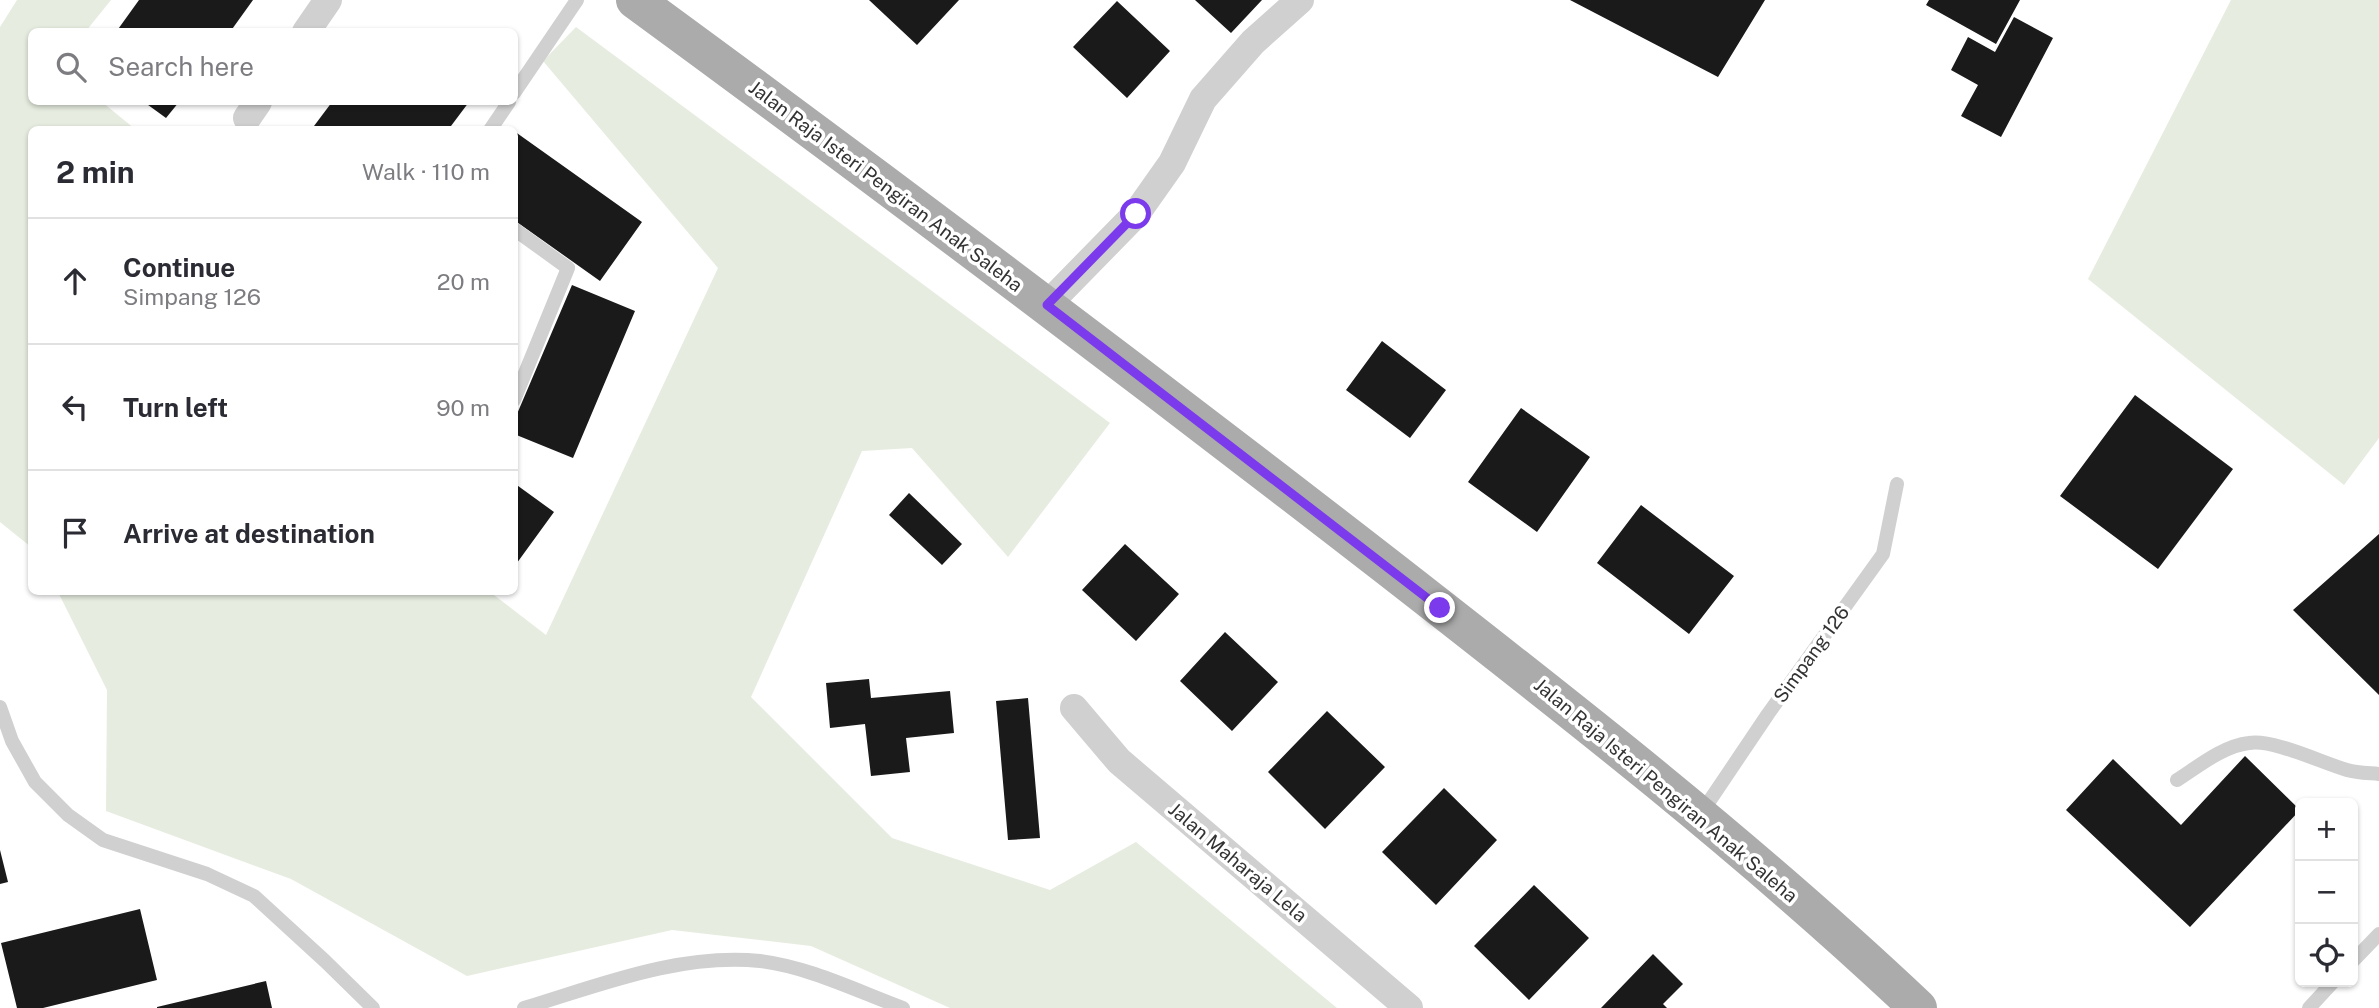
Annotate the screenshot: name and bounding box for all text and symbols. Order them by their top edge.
search box [28,28,518,105]
icon: search [52,48,90,86]
text: Search here [108,51,254,82]
street label: Jalan Raja Isteri Pengiran Anak Saleha [745,76,1027,296]
text: 2 min [56,154,135,190]
text: Walk · 110 m [362,158,490,185]
route start [1120,198,1151,229]
text: Continue [123,252,235,283]
icon: ahead [56,262,94,300]
text: 20 m [437,268,490,295]
text: Simpang 126 [123,283,261,310]
icon: left [56,388,94,426]
text: Turn left [123,392,228,423]
text: 90 m [436,394,490,421]
icon: arrive [56,514,94,552]
text: Arrive at destination [123,518,375,549]
route end [1424,592,1455,623]
street label: Simpang 126 [1769,601,1853,707]
street label: Jalan Raja Isteri Pengiran Anak Saleha [1530,673,1802,907]
street label: Jalan Maharaja Lela [1164,798,1312,926]
map controls [2295,798,2358,987]
button: + [2295,798,2358,861]
button: − [2295,861,2358,924]
button: locate [2295,924,2358,987]

